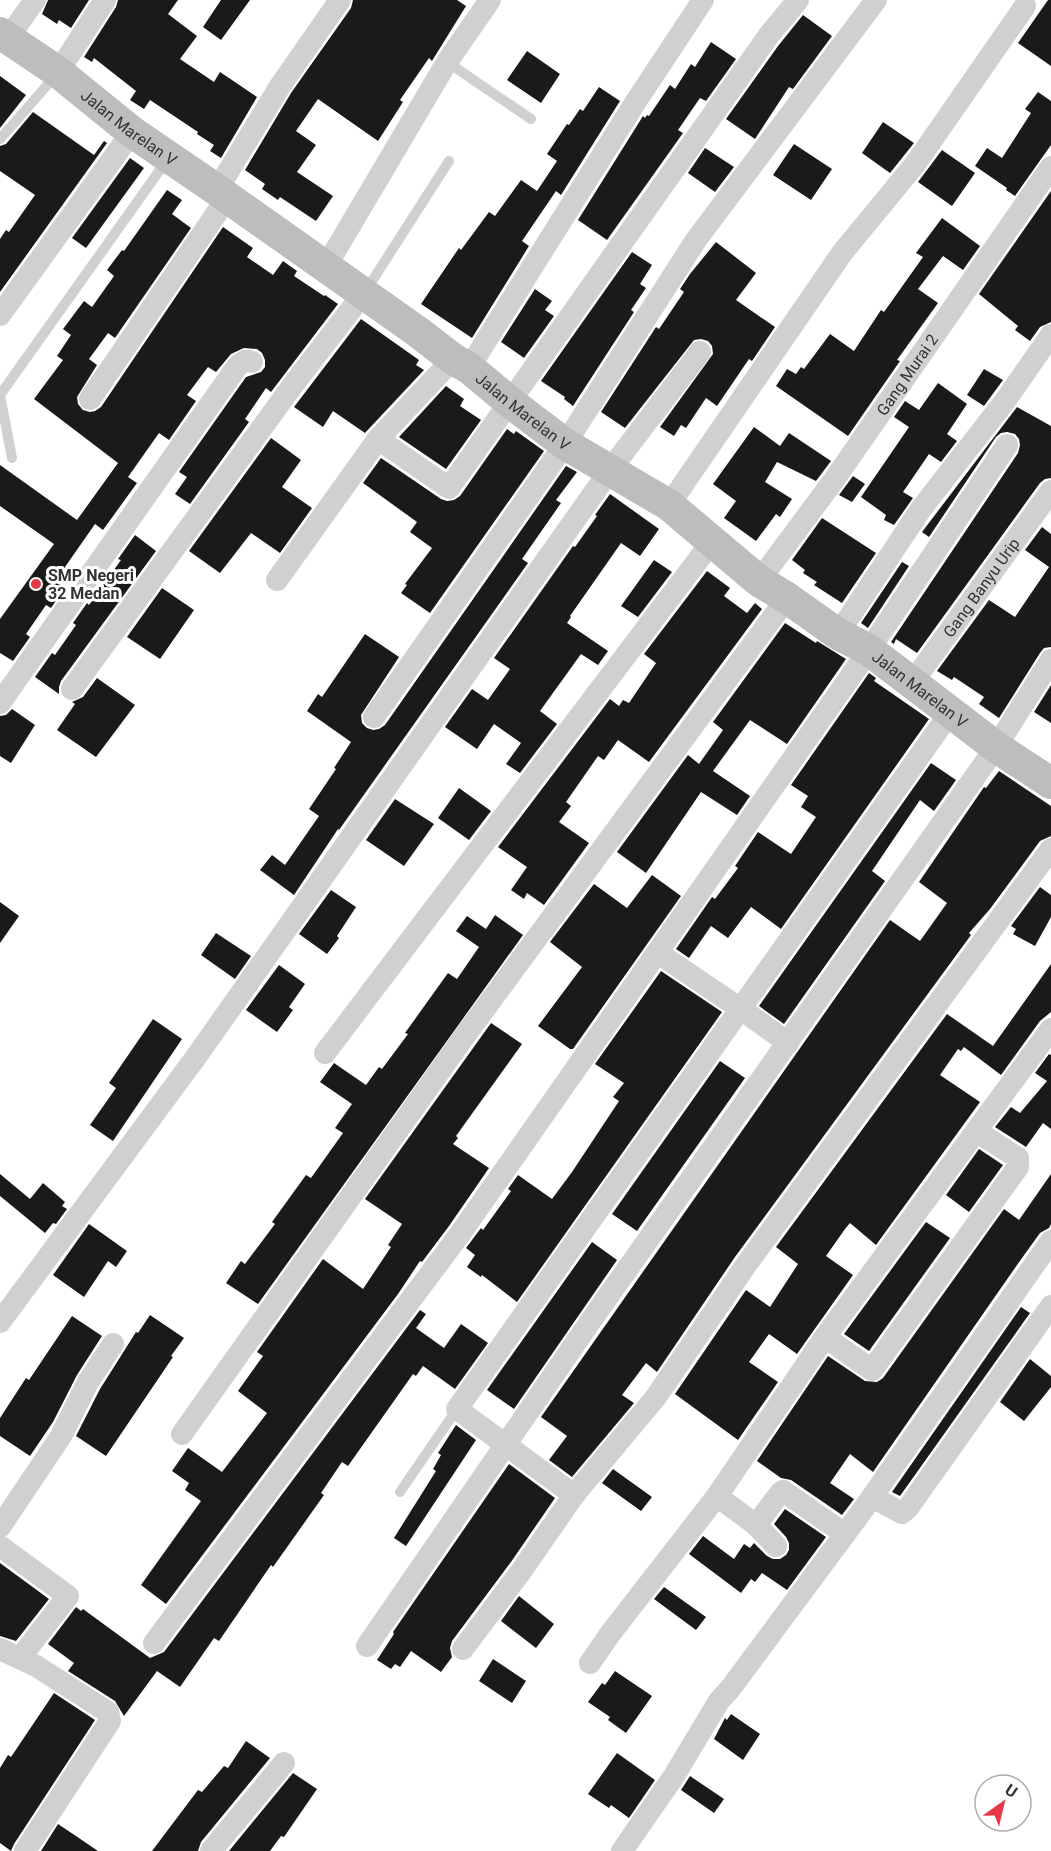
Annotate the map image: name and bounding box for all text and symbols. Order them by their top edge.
street label: Jalan Marelan V [77,86,180,170]
street label: Gang Murai 2 [873,331,942,419]
street label: Jalan Marelan V [472,369,574,455]
street label: Gang Banyu Urip [939,534,1024,641]
place label: SMP Negeri 32 Medan [48,566,134,603]
marker: SMP Negeri 32 Medan [29,577,43,591]
street label: Jalan Marelan V [868,647,971,732]
north arrow [973,1773,1033,1833]
text: U [1001,1780,1021,1802]

